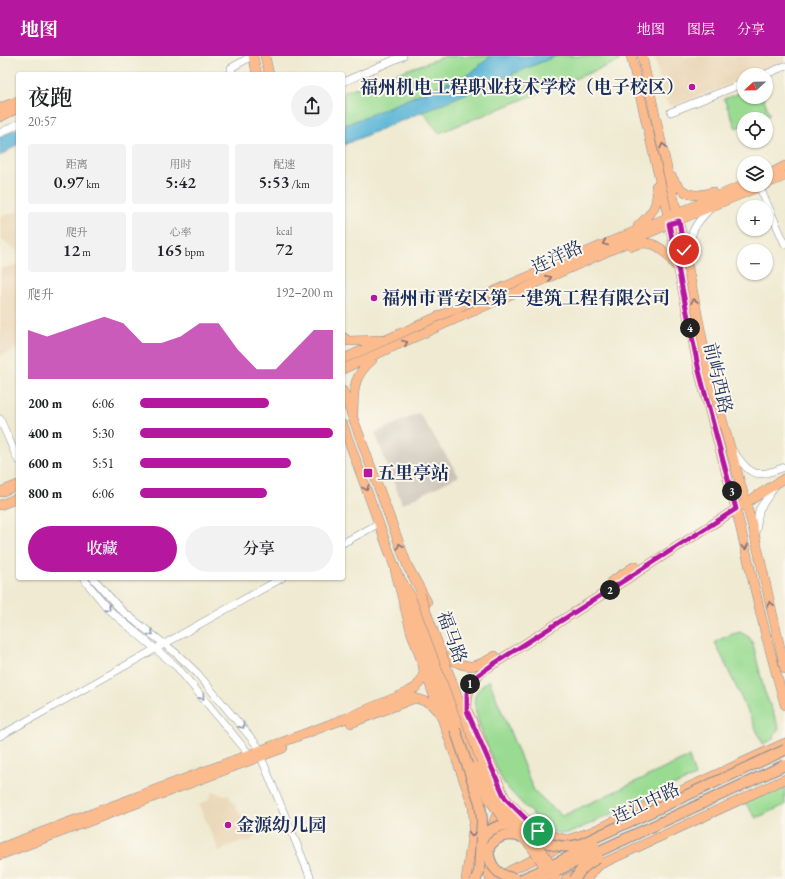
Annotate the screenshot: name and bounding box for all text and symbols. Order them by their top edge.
text: 地图 [20,17,58,42]
text: 地图 [637,20,665,38]
text: 图层 [687,20,715,38]
text: 分享 [737,20,765,38]
north arrow [737,68,773,104]
map controls [737,68,773,280]
place label: 福州机电工程职业技术学校（电子校区） [360,75,684,98]
marker: 福州机电工程职业技术学校（电子校区） [687,82,697,92]
text: 夜跑 [28,83,72,112]
button: share [291,85,333,127]
button: locate [737,112,773,148]
text: 20:57 [28,113,56,130]
one-way arrow [659,143,667,150]
button: layers [737,156,773,192]
text: 距离 [66,157,88,171]
text: 用时 [169,157,191,171]
text: 配速 [273,157,295,171]
text: 0.97 [54,171,84,193]
text: 5:42 [165,171,196,193]
text: 5:53 [259,171,289,193]
text: km [84,177,100,191]
text: /km [289,177,310,191]
button: + [737,200,773,236]
text: kcal [276,224,292,238]
text: 爬升 [66,225,88,239]
text: 心率 [169,225,191,239]
pin [667,233,701,267]
street label: 连洋路 [527,235,586,278]
text: 72 [275,238,293,260]
one-way arrow [601,238,609,246]
text: 12 [63,239,80,261]
text: 165 [156,239,183,261]
icon: check [673,239,695,261]
button: − [737,244,773,280]
text: m [80,245,91,259]
text: bpm [183,245,205,259]
one-way arrow [544,275,552,283]
text: 192–200 m [276,284,333,301]
text: 爬升 [28,286,54,303]
place label: 福州市晋安区第一建筑工程有限公司 [382,286,670,309]
marker: 福州市晋安区第一建筑工程有限公司 [369,293,379,303]
one-way arrow [690,298,698,304]
pin: 4 [680,318,700,338]
text: 4 [687,321,693,335]
one-way arrow [401,339,408,347]
street label: 前屿西路 [699,340,738,416]
text: 200 m [28,395,62,412]
text: 6:06 [92,395,114,412]
text: 400 m [28,425,62,442]
text: 5:30 [92,425,114,442]
text: 600 m [28,455,62,472]
text: 5:51 [92,455,114,472]
place label: 五里亭站 [377,461,449,484]
marker: 五里亭站 [362,467,374,479]
pin: 3 [722,481,742,501]
one-way arrow [361,484,369,491]
text: 3 [729,484,735,498]
text: 800 m [28,485,62,502]
text: 6:06 [92,485,114,502]
button: 收藏 [28,526,177,572]
button: 分享 [185,526,333,572]
one-way arrow [396,543,405,550]
one-way arrow [741,544,749,550]
pin: 2 [600,580,620,600]
text: 2 [607,583,613,597]
one-way arrow [767,600,775,607]
one-way arrow [103,603,110,611]
street label: 福马路 [432,608,473,666]
one-way arrow [147,629,154,636]
pin: 1 [460,674,480,694]
text: 1 [467,677,473,691]
one-way arrow [197,692,204,699]
one-way arrow [237,721,244,729]
street label: 连江中路 [608,777,683,828]
place label: 金源幼儿园 [236,813,326,836]
pin [521,814,555,848]
marker: 金源幼儿园 [223,820,233,830]
icon: arrive [527,820,549,842]
one-way arrow [468,831,477,837]

